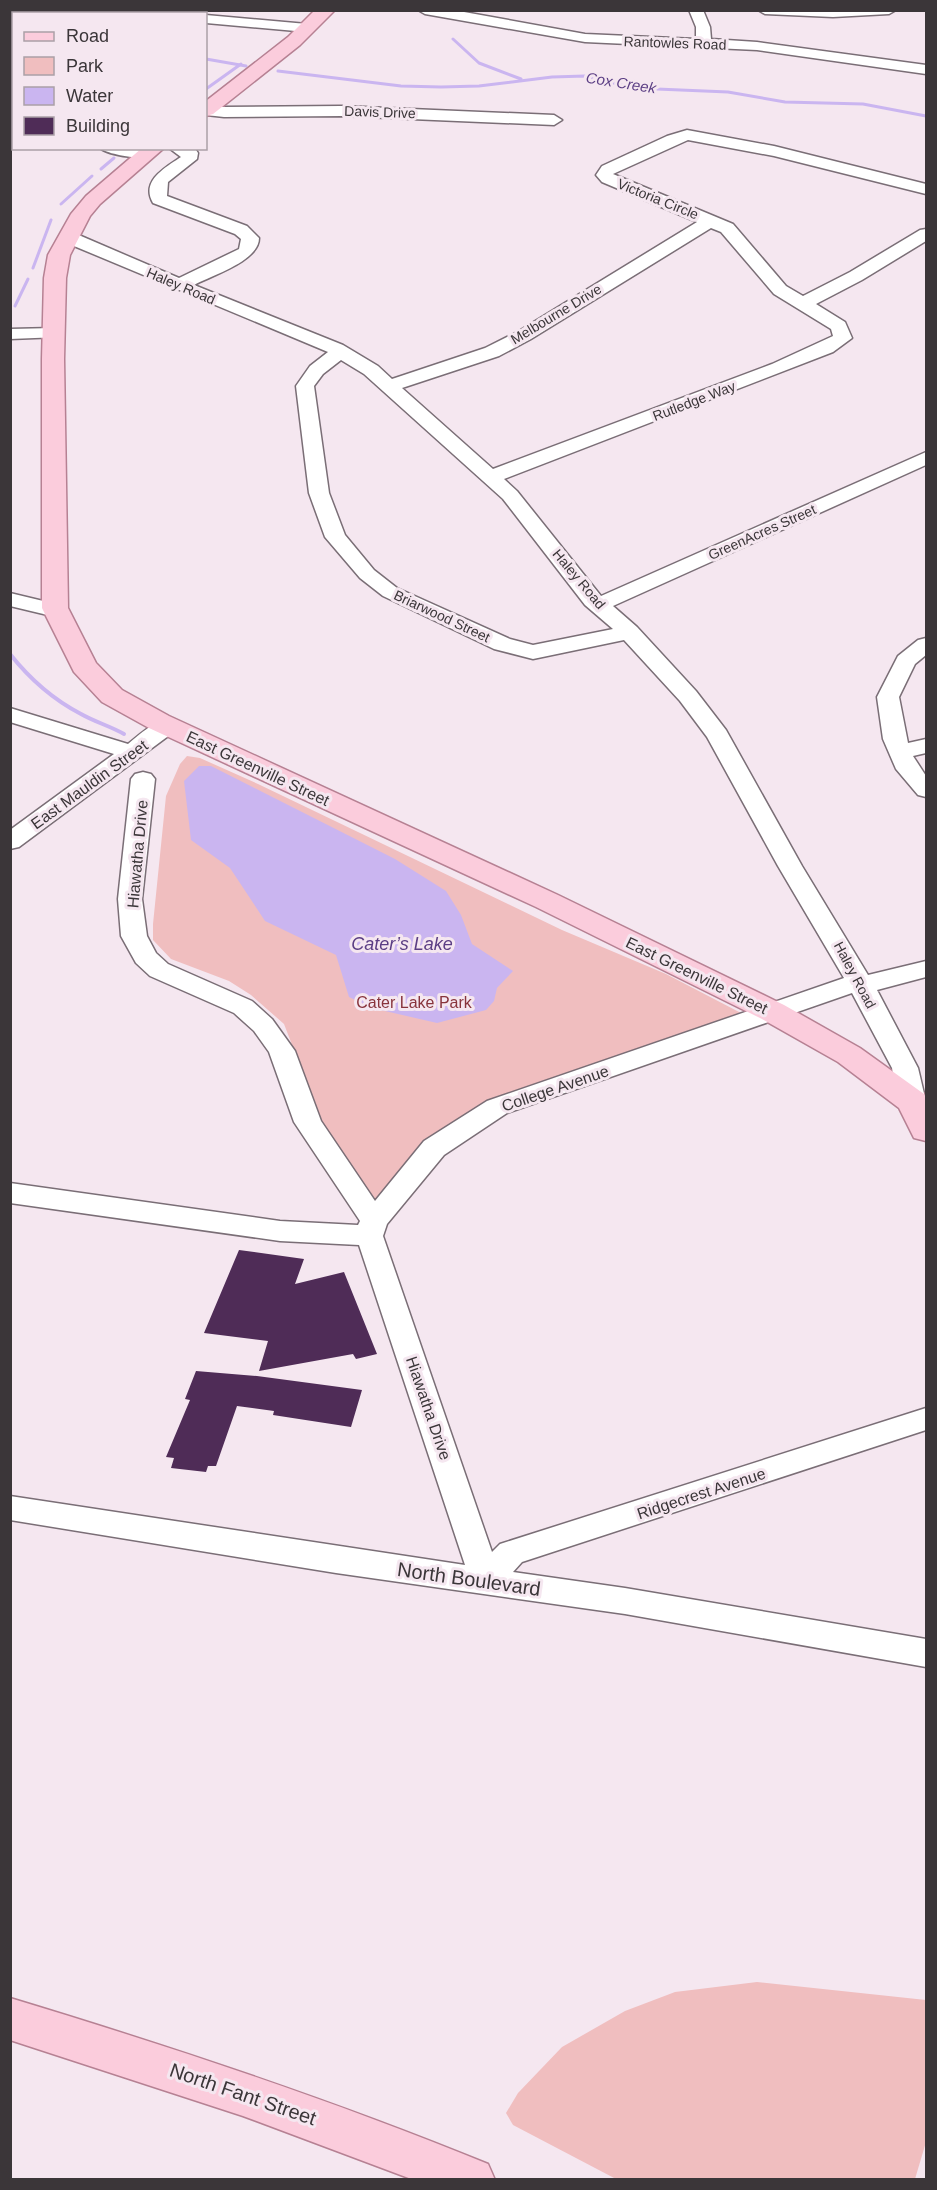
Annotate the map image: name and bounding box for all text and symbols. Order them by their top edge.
legend [12,12,207,150]
text: Road [66,26,109,46]
street label: Rantowles Road [623,33,727,53]
text: Park [66,56,104,76]
water label: Cox Creek [585,69,659,97]
text: Water [66,86,113,106]
street label: Davis Drive [344,103,416,121]
text: Building [66,116,130,136]
street label: Victoria Circle [615,175,701,223]
street label: Haley Road [144,264,218,308]
street label: Melbourne Drive [508,281,604,347]
street label: Rutledge Way [650,378,738,424]
street label: GreenAcres Street [706,501,818,563]
street label: Haley Road [549,546,609,612]
street label: Briarwood Street [391,587,493,645]
street label: East Greenville Street [184,728,332,809]
street label: East Mauldin Street [28,736,151,832]
street label: Hiawatha Drive [124,799,151,909]
water label: Cater’s Lake [351,934,453,954]
street label: East Greenville Street [623,934,771,1017]
street label: Haley Road [831,939,879,1011]
park label: Cater Lake Park [356,994,473,1011]
street label: College Avenue [500,1062,611,1115]
street label: Hiawatha Drive [403,1354,454,1462]
street label: Ridgecrest Avenue [635,1465,768,1522]
street label: North Boulevard [396,1558,542,1600]
street label: North Fant Street [167,2059,320,2130]

